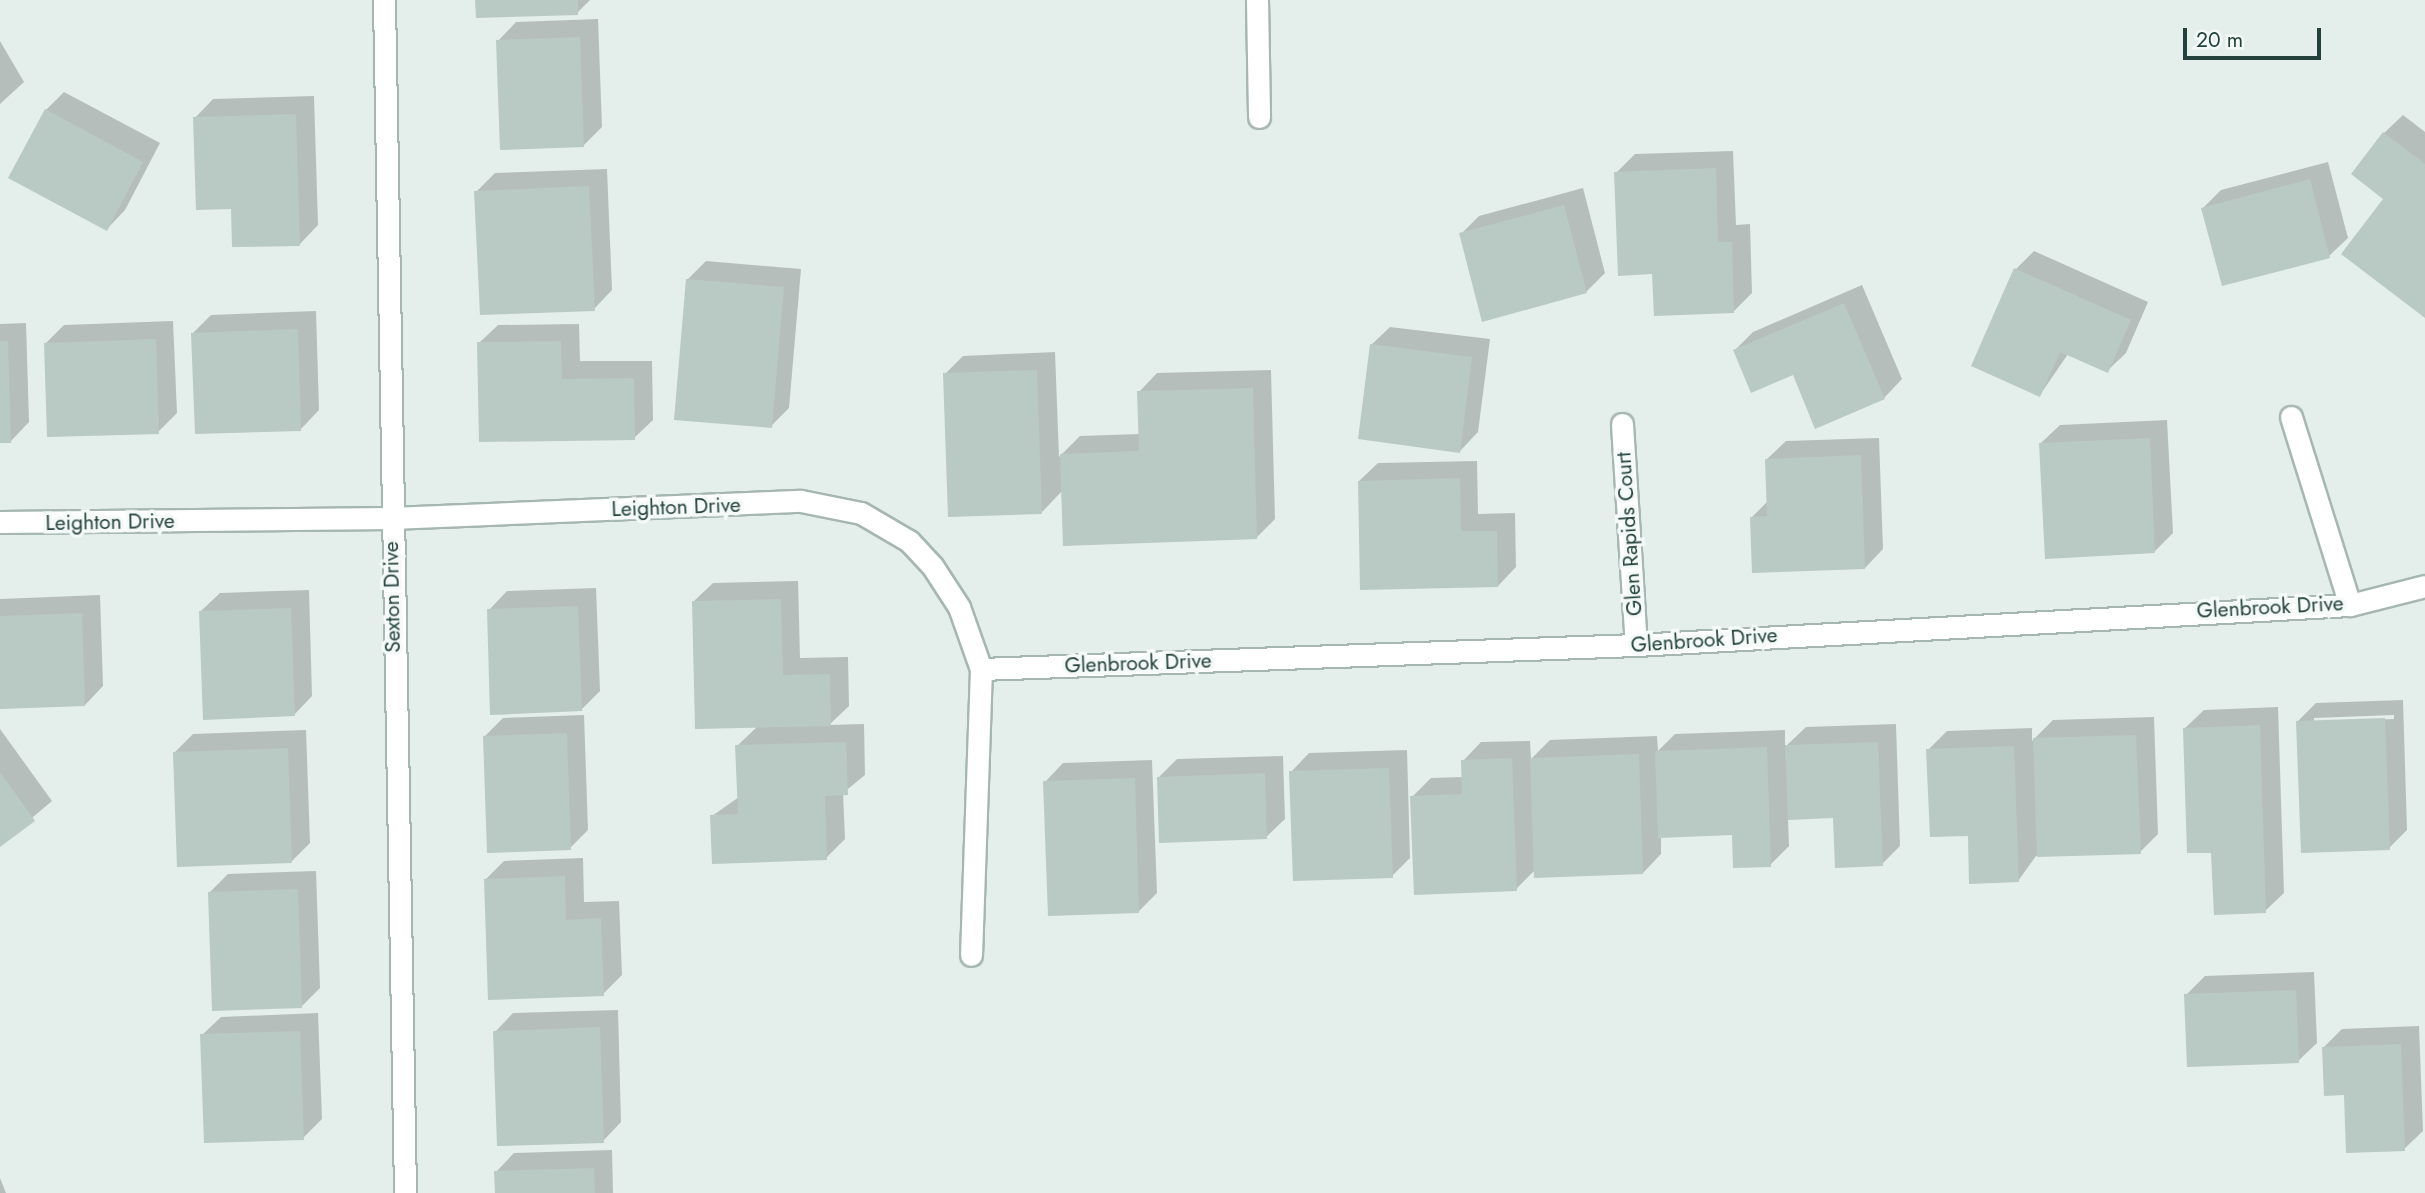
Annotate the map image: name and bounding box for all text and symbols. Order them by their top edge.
scale bar [2187,14,2325,58]
text: 20 m [2196,25,2243,55]
street label: Glen Rapids Court [1611,451,1647,617]
street label: Leighton Drive [611,492,741,522]
street label: Leighton Drive [45,508,175,536]
street label: Sexton Drive [378,541,406,653]
street label: Glenbrook Drive [2196,591,2344,623]
street label: Glenbrook Drive [1630,622,1778,658]
street label: Glenbrook Drive [1064,648,1212,678]

